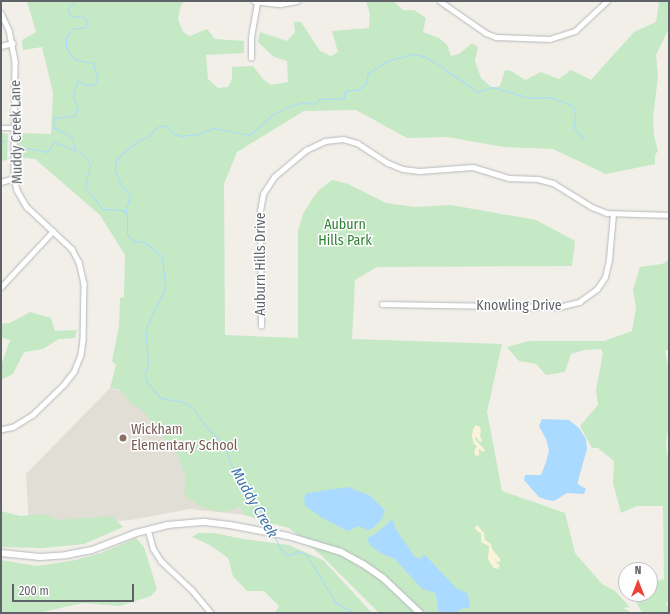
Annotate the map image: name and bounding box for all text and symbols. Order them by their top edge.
street label: Muddy Creek Lane [8,80,26,184]
street label: Auburn Hills Drive [253,212,269,316]
park label: Auburn Hills Park [318,217,372,250]
street label: Knowling Drive [476,298,562,314]
place label: Wickham Elementary School [131,422,238,454]
marker: Wickham Elementary School [118,433,128,443]
water label: Muddy Creek [227,465,281,541]
north arrow [618,562,658,602]
text: N [635,564,641,577]
scale bar [14,576,136,602]
text: 200 m [19,584,49,598]

